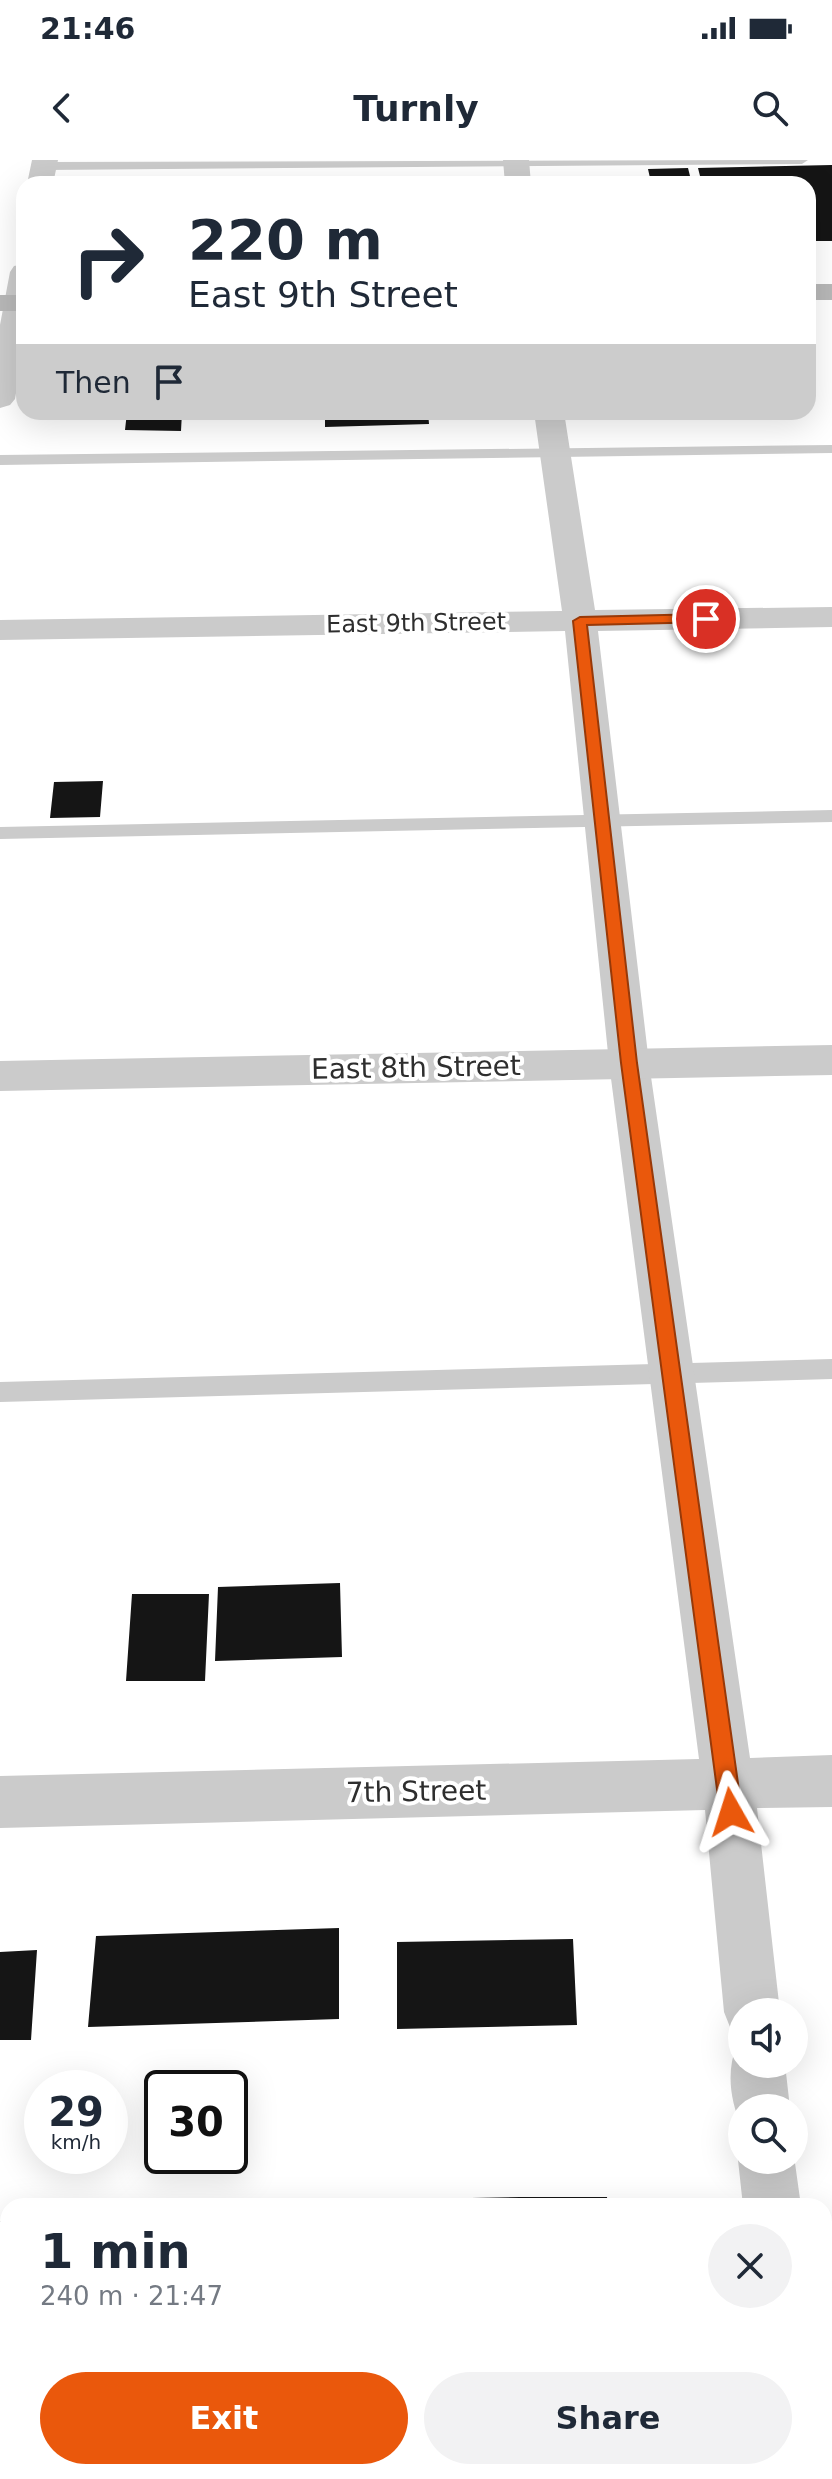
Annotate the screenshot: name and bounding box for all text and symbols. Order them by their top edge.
text: 21:46 [40,11,136,46]
icon: back [40,86,84,130]
icon: search [748,86,792,130]
text: Turnly [353,88,479,129]
text: 220 m [188,207,383,272]
icon: right [56,208,160,312]
text: East 9th Street [188,274,458,315]
icon: arrive [147,360,191,404]
text: Then [56,365,131,400]
pin [672,585,740,653]
icon: arrive [684,597,728,641]
street label: East 9th Street [326,607,506,639]
street label: East 8th Street [311,1049,521,1086]
position arrow [689,1770,773,1854]
street label: 7th Street [345,1774,487,1809]
map controls [728,1998,808,2174]
button: sound [728,1998,808,2078]
speed limit sign: 30 [144,2070,248,2174]
text: 29 [48,2089,104,2135]
button: search [728,2094,808,2174]
text: km/h [51,2130,101,2154]
text: 1 min [40,2223,191,2279]
button: close [708,2224,792,2308]
text: 240 m · 21:47 [40,2281,223,2311]
button: Exit [40,2372,408,2464]
button: Share [424,2372,792,2464]

